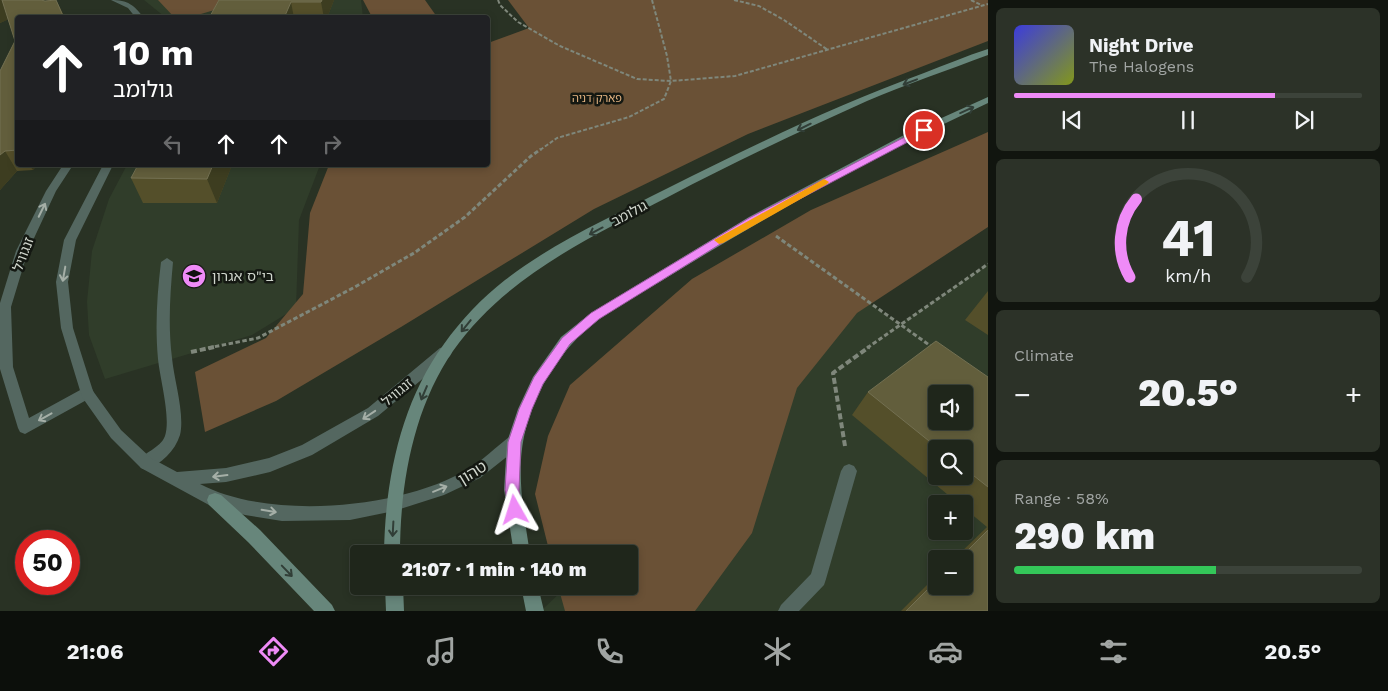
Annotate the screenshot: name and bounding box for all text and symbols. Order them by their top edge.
text: 10 m [113,32,194,74]
text: Night Drive [1089,34,1194,57]
icon: ahead [30,35,95,100]
text: The Halogens [1089,57,1194,76]
text: גולומב [113,77,173,102]
one-way arrow [903,78,918,87]
park label: פארק דניה [572,92,622,105]
one-way arrow [959,104,974,114]
icon: previous [1058,106,1086,134]
icon: pause [1174,106,1202,134]
icon: next [1290,106,1318,134]
pin [903,109,945,151]
icon: arrive [910,116,938,144]
one-way arrow [797,123,812,133]
icon: left [159,130,187,158]
icon: ahead [212,130,240,158]
icon: ahead [265,130,293,158]
icon: right [318,130,346,158]
street label: גולומב [608,197,650,229]
one-way arrow [38,203,47,218]
text: 41 [1161,208,1215,269]
one-way arrow [589,227,604,236]
street label: זנגוויל [9,234,37,273]
school or university icon: בי"ס אגרון [181,263,207,289]
text: km/h [1165,265,1211,286]
one-way arrow [58,266,68,282]
place label: בי"ס אגרון [212,268,274,284]
one-way arrow [461,319,472,332]
text: Climate [1014,346,1074,365]
text: 20.5° [1138,371,1238,415]
street label: זנגוויל [378,374,416,409]
text: − [1014,378,1031,411]
text: + [1345,378,1362,411]
one-way arrow [418,385,428,400]
map controls [928,385,973,595]
button: sound [928,385,973,430]
one-way arrow [362,410,376,420]
one-way arrow [37,412,52,422]
button: search [928,440,973,485]
street label: טהון [454,456,490,488]
one-way arrow [212,471,228,481]
position arrow [488,483,540,535]
one-way arrow [432,484,447,493]
text: Range · 58% [1014,489,1109,508]
button: + [928,495,973,540]
one-way arrow [261,507,277,517]
text: 290 km [1014,514,1155,558]
one-way arrow [388,521,397,537]
speed limit sign: 50 [15,530,80,595]
button: − [928,550,973,595]
text: 21:07 · 1 min · 140 m [401,558,587,581]
one-way arrow [281,564,293,577]
icon: directions [256,634,291,669]
icon: music [424,634,459,669]
icon: phone [592,634,627,669]
icon: climate [760,634,795,669]
icon: car [928,634,963,669]
icon: filters [1096,634,1131,669]
text: 21:06 [66,639,123,664]
text: 20.5° [1264,639,1321,664]

